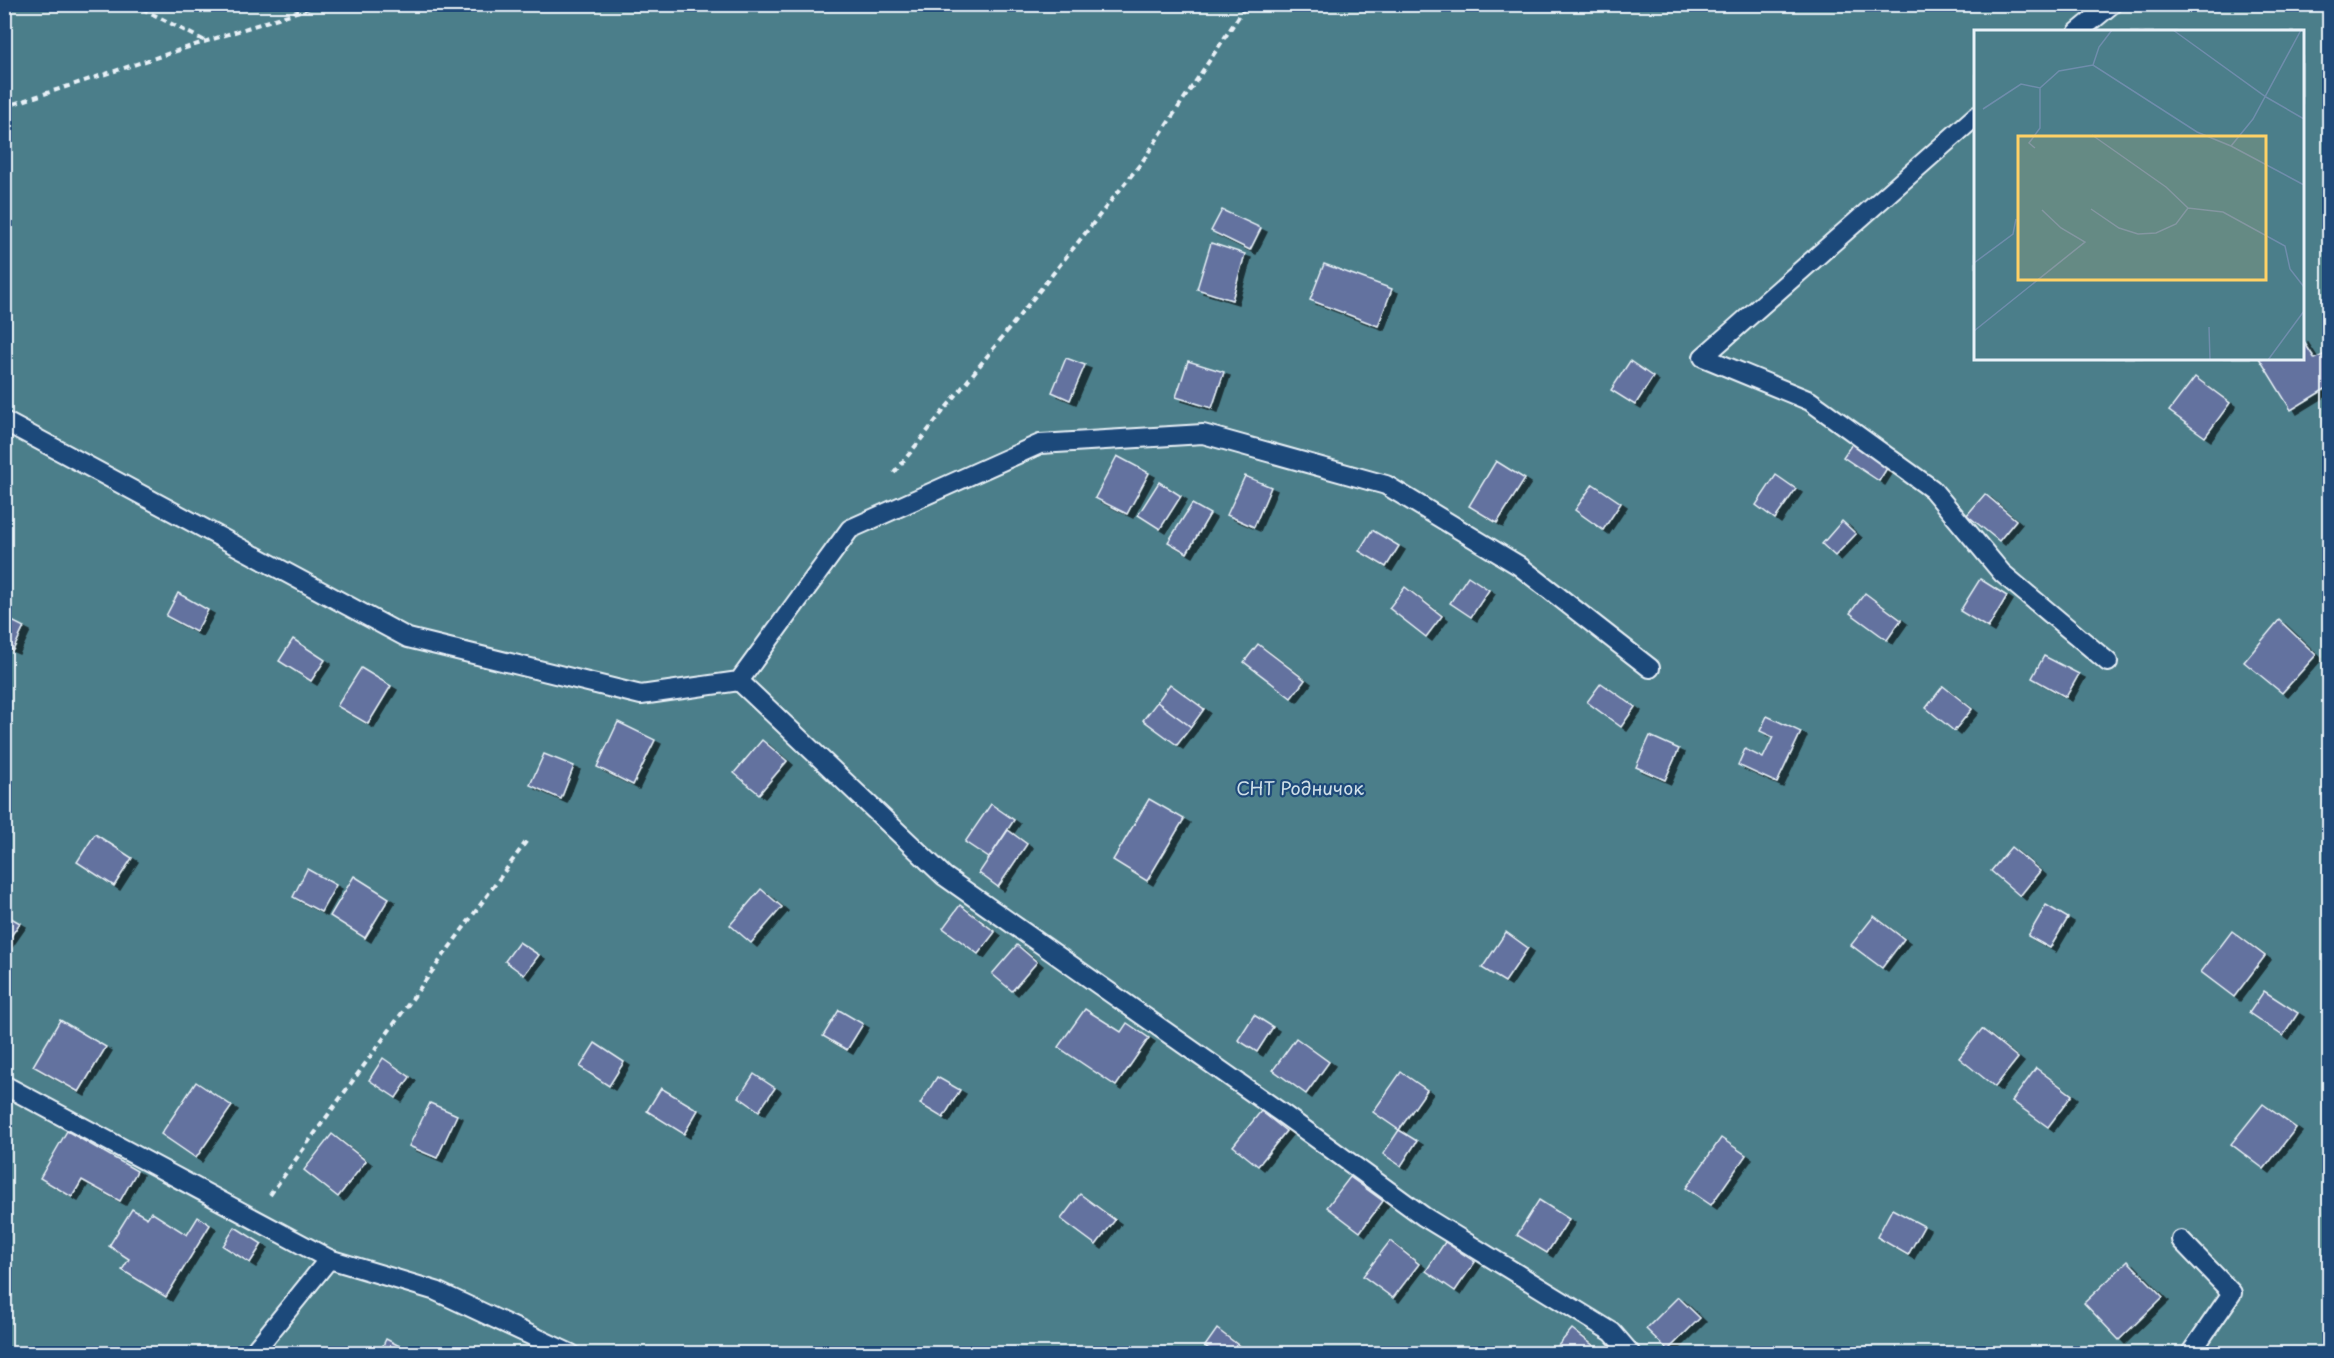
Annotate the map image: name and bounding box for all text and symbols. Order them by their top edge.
inset map [1974,30,2304,360]
park label: СНТ Родничок [1236,774,1364,801]

